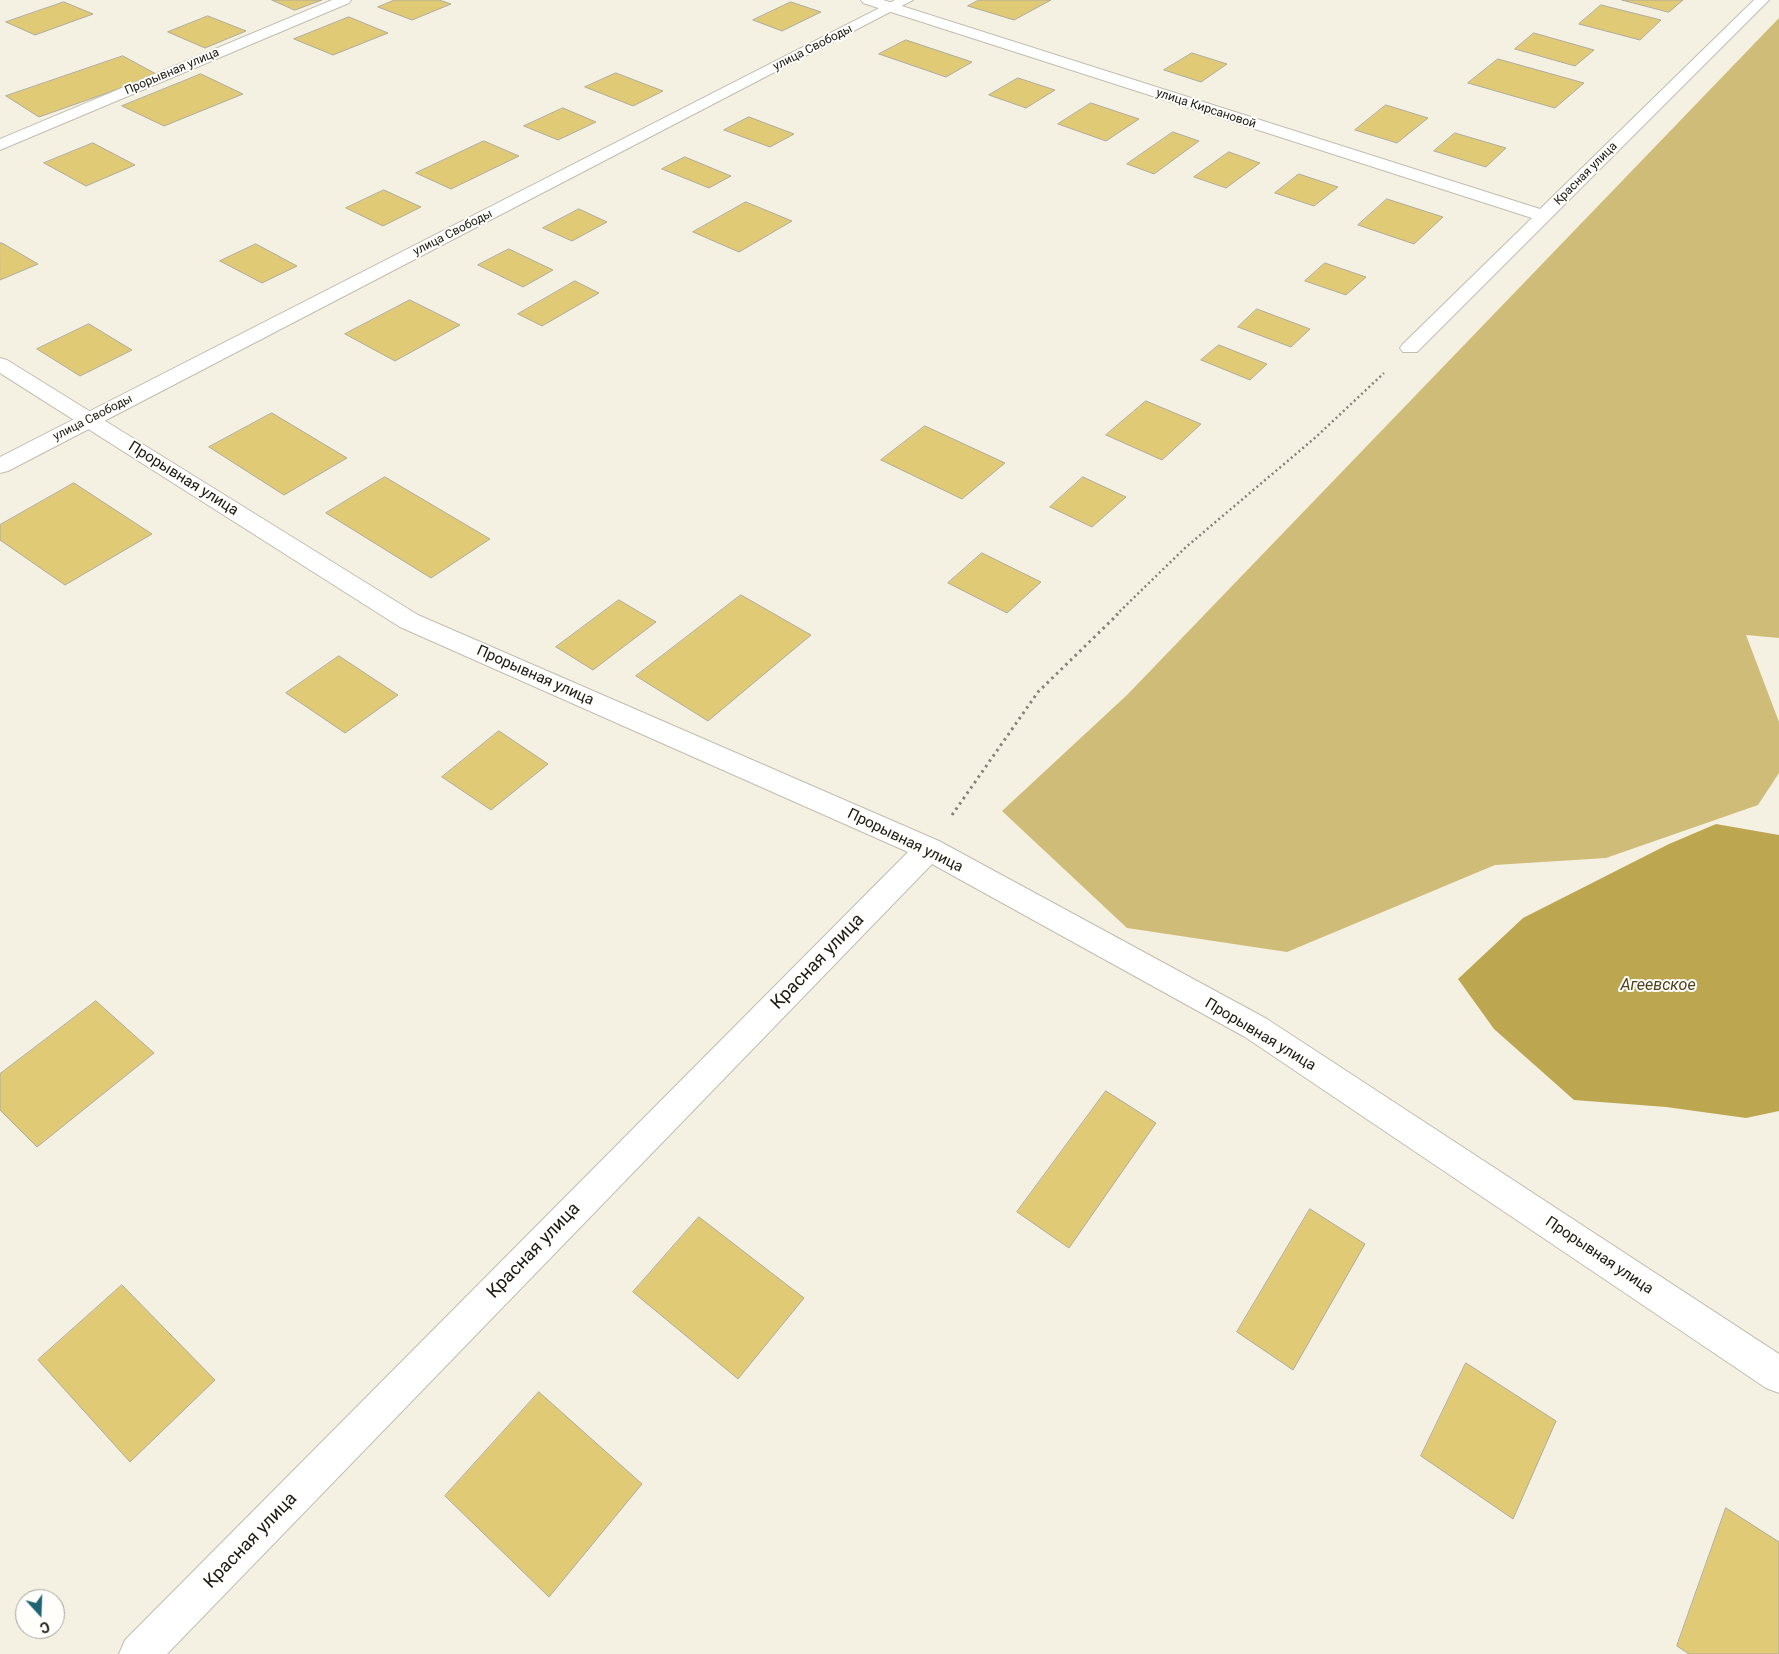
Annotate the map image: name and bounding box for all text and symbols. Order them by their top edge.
street label: улица Свободы [771,22,855,74]
street label: Прорывная улица [123,46,221,98]
street label: улица Кирсановой [1154,86,1258,132]
street label: Красная улица [1552,140,1620,208]
street label: улица Свободы [411,207,495,259]
street label: улица Свободы [51,392,135,444]
street label: Прорывная улица [125,438,241,520]
street label: Прорывная улица [474,642,596,710]
street label: Прорывная улица [844,805,966,877]
street label: Красная улица [767,910,869,1014]
water label: Агеевское [1620,976,1696,996]
street label: Прорывная улица [1201,995,1319,1075]
street label: Красная улица [483,1199,585,1303]
street label: Прорывная улица [1542,1213,1656,1299]
street label: Красная улица [200,1489,302,1593]
north arrow [15,1589,65,1639]
text: С [38,1618,52,1636]

